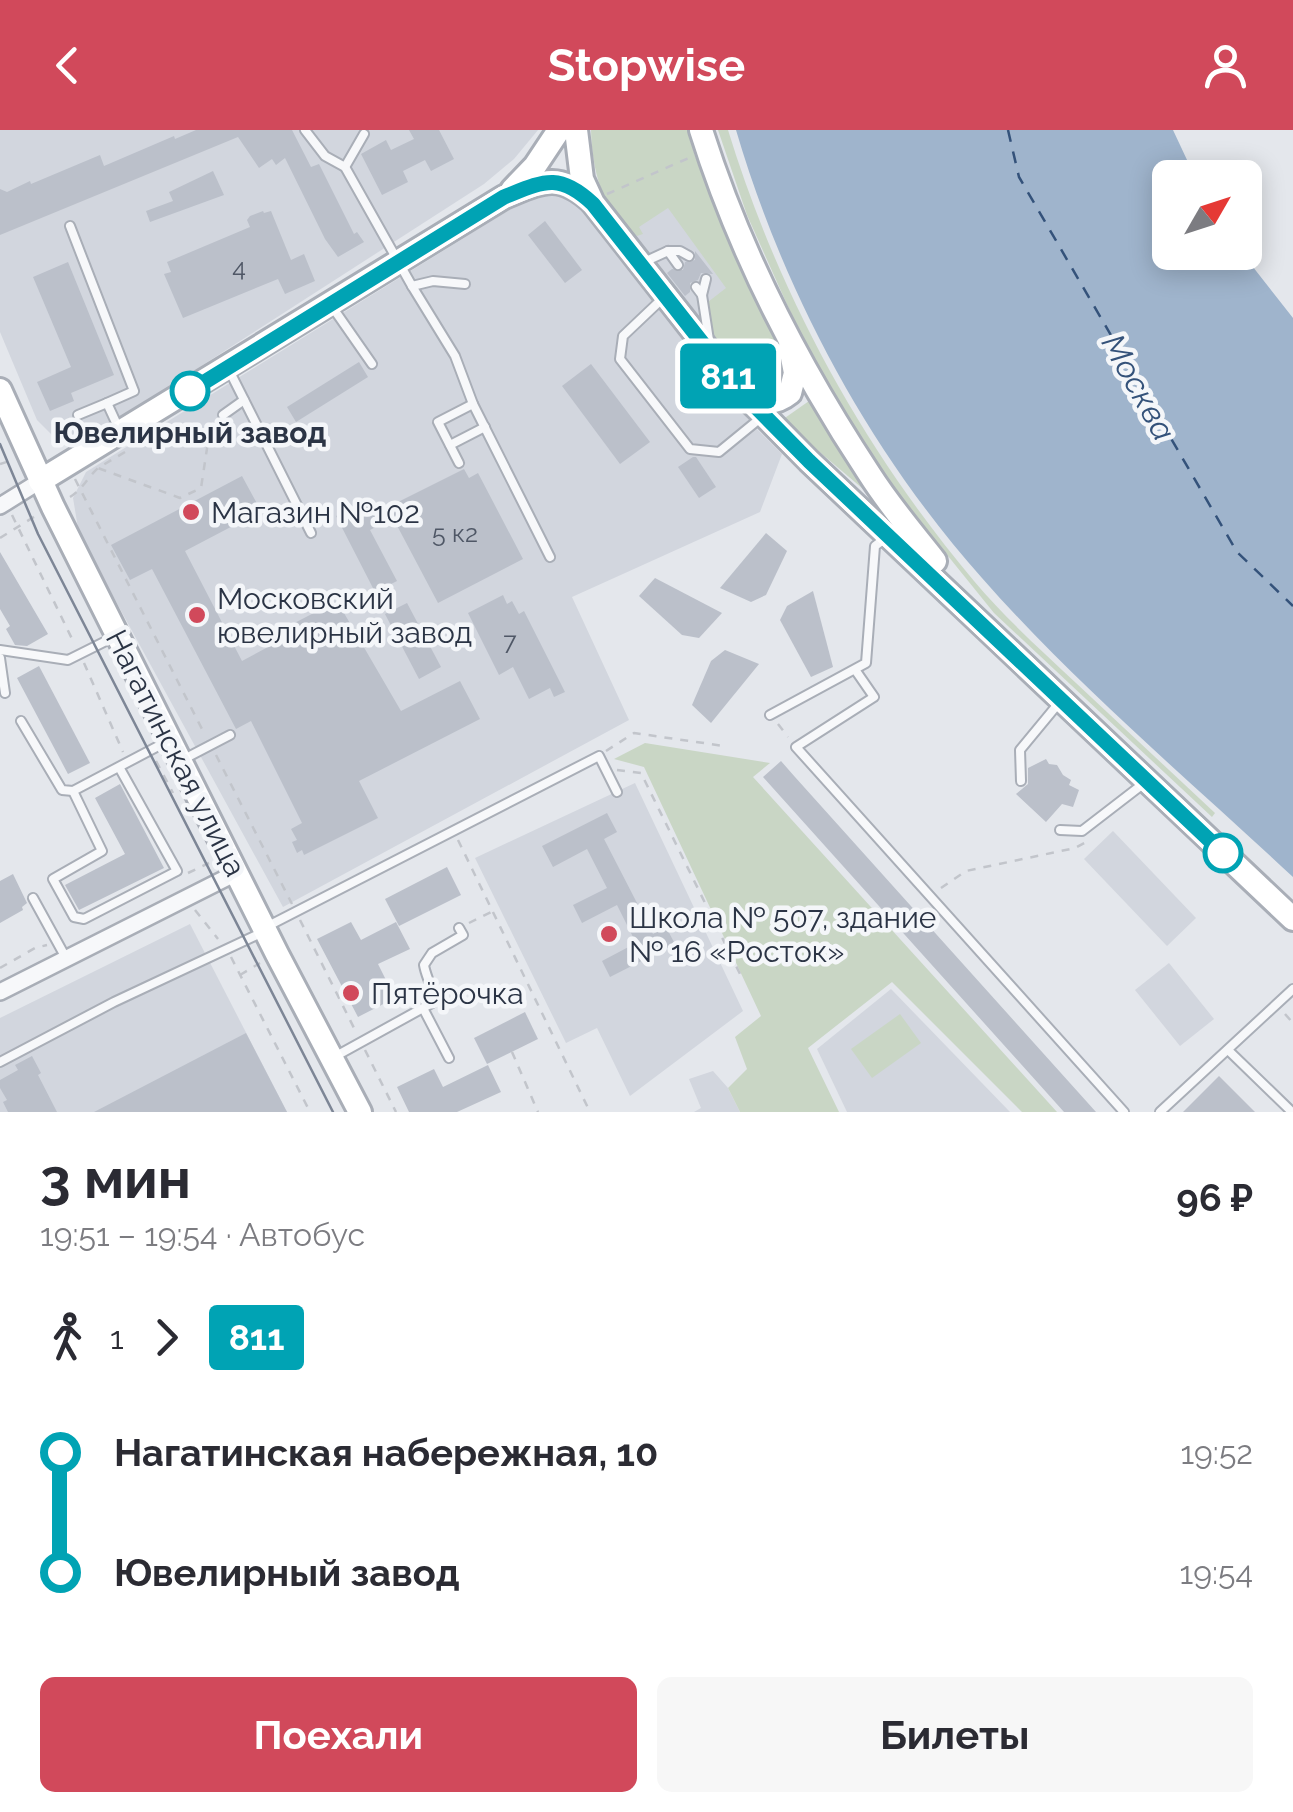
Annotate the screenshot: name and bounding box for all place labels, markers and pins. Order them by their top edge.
marker: Ювелирный завод [171,372,209,410]
place label: Ювелирный завод [54,415,327,450]
place label: Магазин №102 [211,495,420,530]
marker: Магазин №102 [180,501,202,523]
place label: Московский ювелирный завод [217,581,472,650]
marker: Московский ювелирный завод [186,604,208,626]
unlabelled marker [1204,834,1242,872]
place label: Школа № 507, здание № 16 «Росток» [629,900,936,969]
marker: Школа № 507, здание № 16 «Росток» [598,923,620,945]
place label: Пятёрочка [371,976,524,1011]
marker: Пятёрочка [340,982,362,1004]

